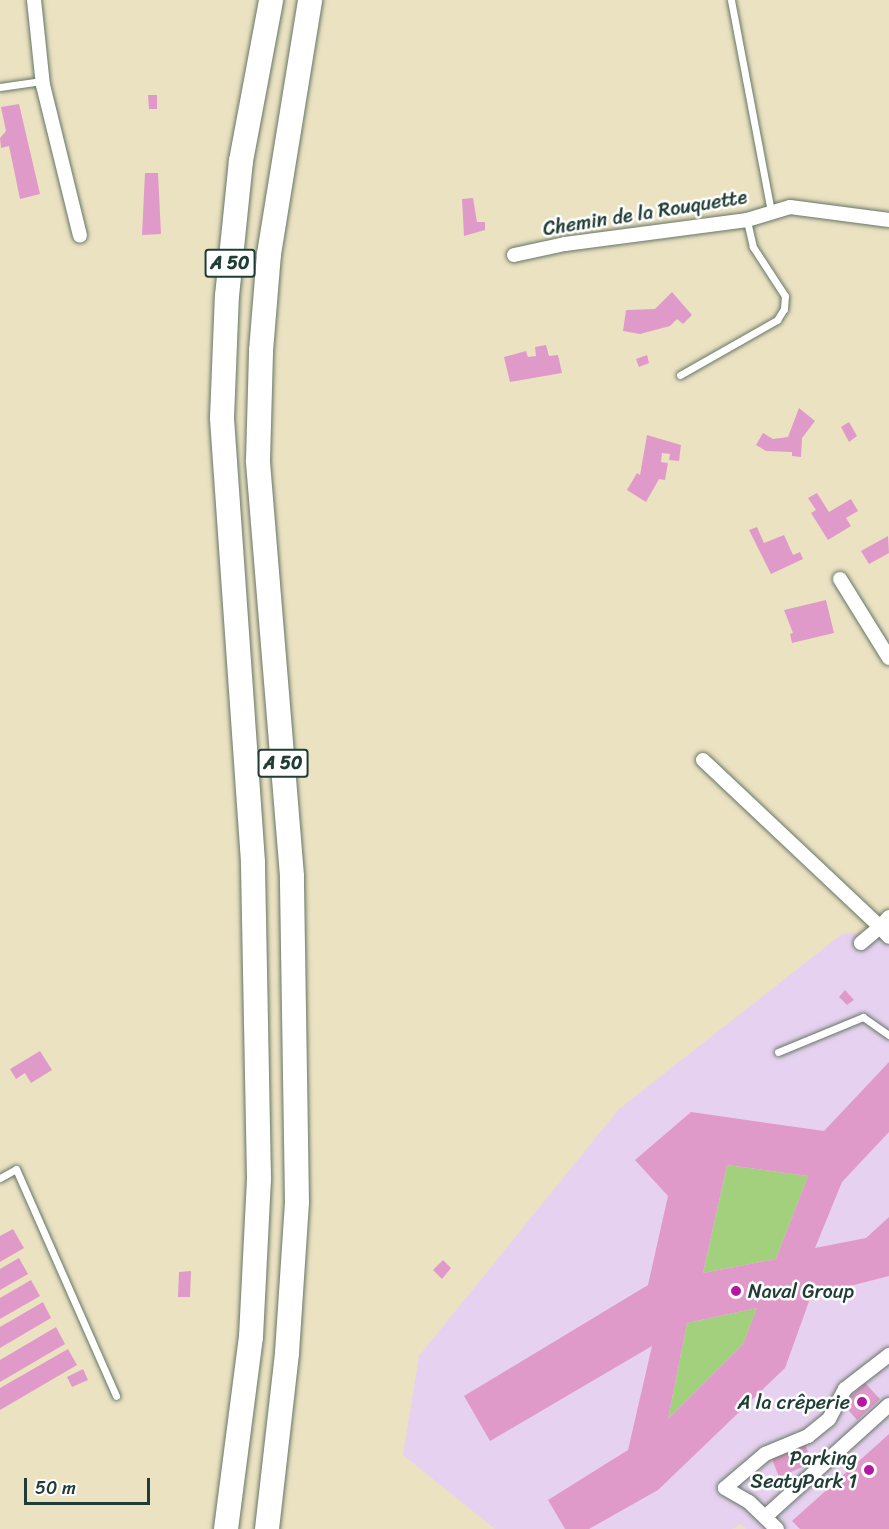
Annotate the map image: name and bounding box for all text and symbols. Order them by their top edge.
street label: Chemin de la Rouquette [541,185,749,241]
road number: A 50 [204,248,256,278]
road number: A 50 [258,748,308,778]
place label: Naval Group [748,1279,854,1303]
marker: Naval Group [729,1284,743,1298]
place label: A la crêperie [738,1390,850,1414]
marker: A la crêperie [855,1395,869,1409]
place label: Parking SeatyPark 1 [751,1446,857,1493]
marker: Parking SeatyPark 1 [862,1463,876,1477]
scale bar [27,1466,153,1504]
text: 50 m [35,1472,76,1504]

